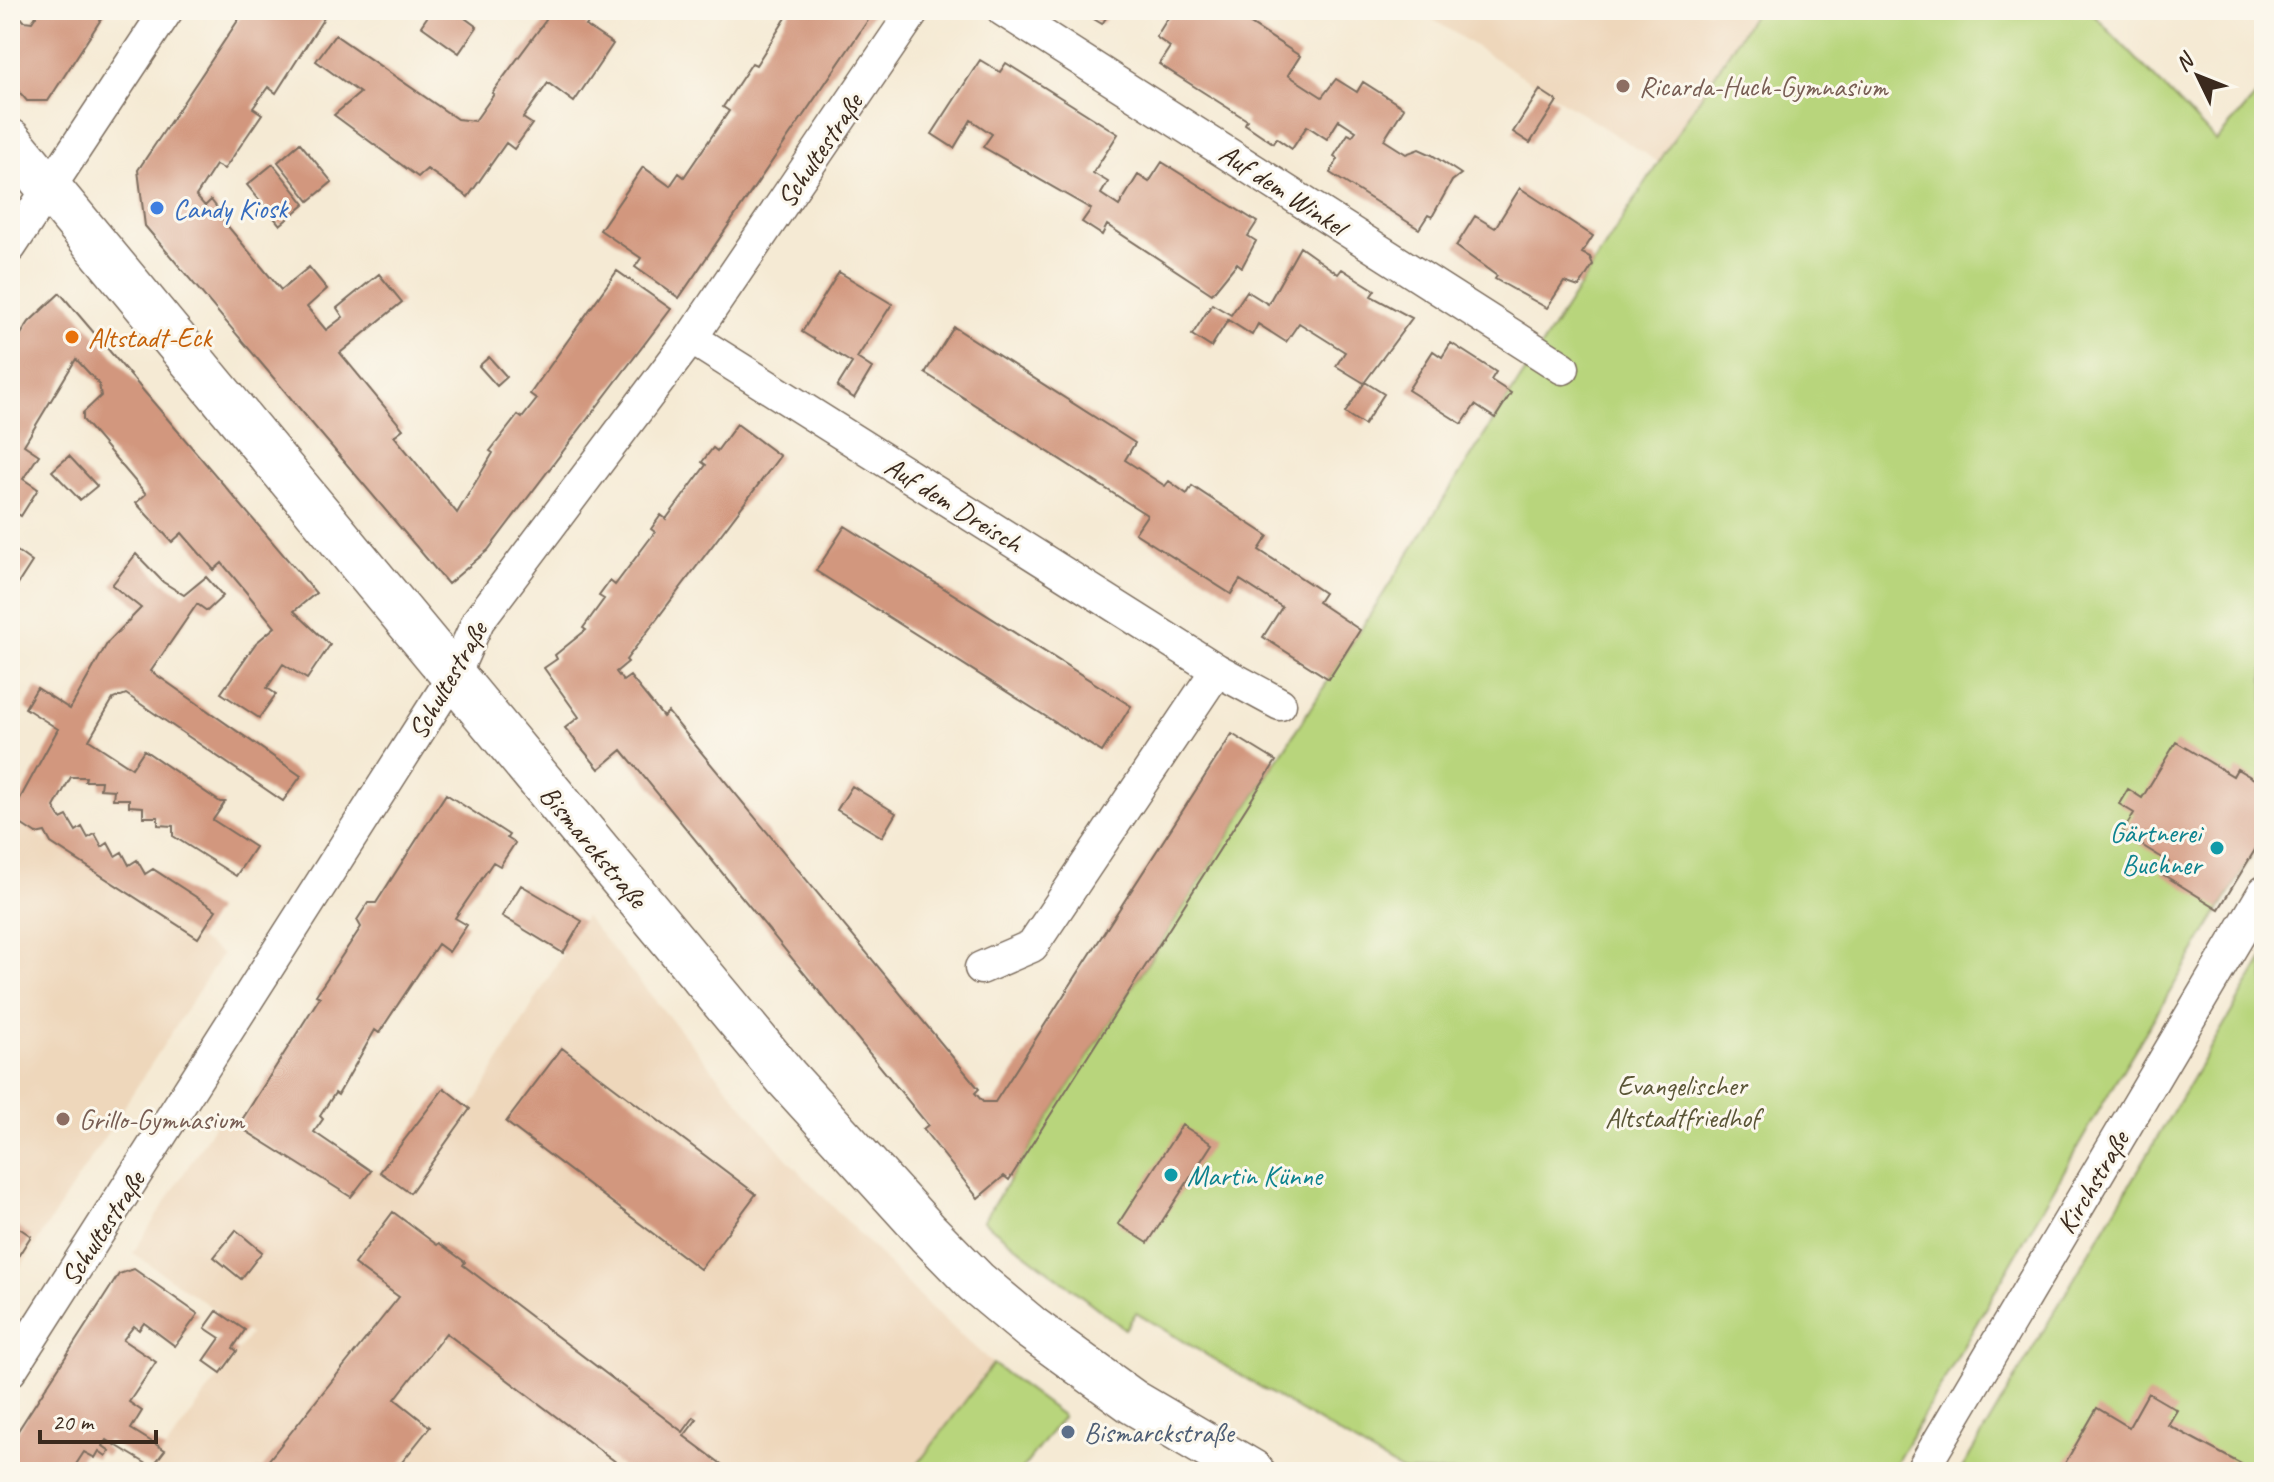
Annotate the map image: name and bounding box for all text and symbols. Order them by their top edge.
north arrow [2158,36,2238,116]
text: N [2169,46,2201,78]
place label: Ricarda-Huch-Gymnasium [1639,69,1889,104]
marker: Ricarda-Huch-Gymnasium [1614,77,1632,95]
street label: Schultestraße [769,85,871,214]
street label: Auf dem Winkel [1213,136,1357,246]
place label: Candy Kiosk [173,191,289,226]
marker: Candy Kiosk [148,199,166,217]
place label: Altstadt-Eck [88,320,213,355]
marker: Altstadt-Eck [63,328,81,346]
street label: Auf dem Dreisch [878,448,1031,562]
street label: Schultestraße [400,614,496,745]
street label: Bismarckstraße [532,778,656,916]
place label: Gärtnerei Buchner [2110,815,2205,882]
marker: Gärtnerei Buchner [2208,839,2226,857]
park label: Evangelischer Altstadtfriedhof [1605,1068,1765,1135]
place label: Grillo-Gymnasium [79,1102,246,1137]
marker: Grillo-Gymnasium [54,1110,72,1128]
street label: Kirchstraße [2048,1123,2138,1240]
place label: Martin Künne [1187,1158,1324,1193]
street label: Schultestraße [52,1163,153,1292]
marker: Martin Künne [1162,1166,1180,1184]
scale bar [40,1394,156,1444]
text: 20 m [52,1407,95,1437]
place label: Bismarckstraße [1084,1415,1236,1450]
marker: Bismarckstraße [1059,1423,1077,1441]

